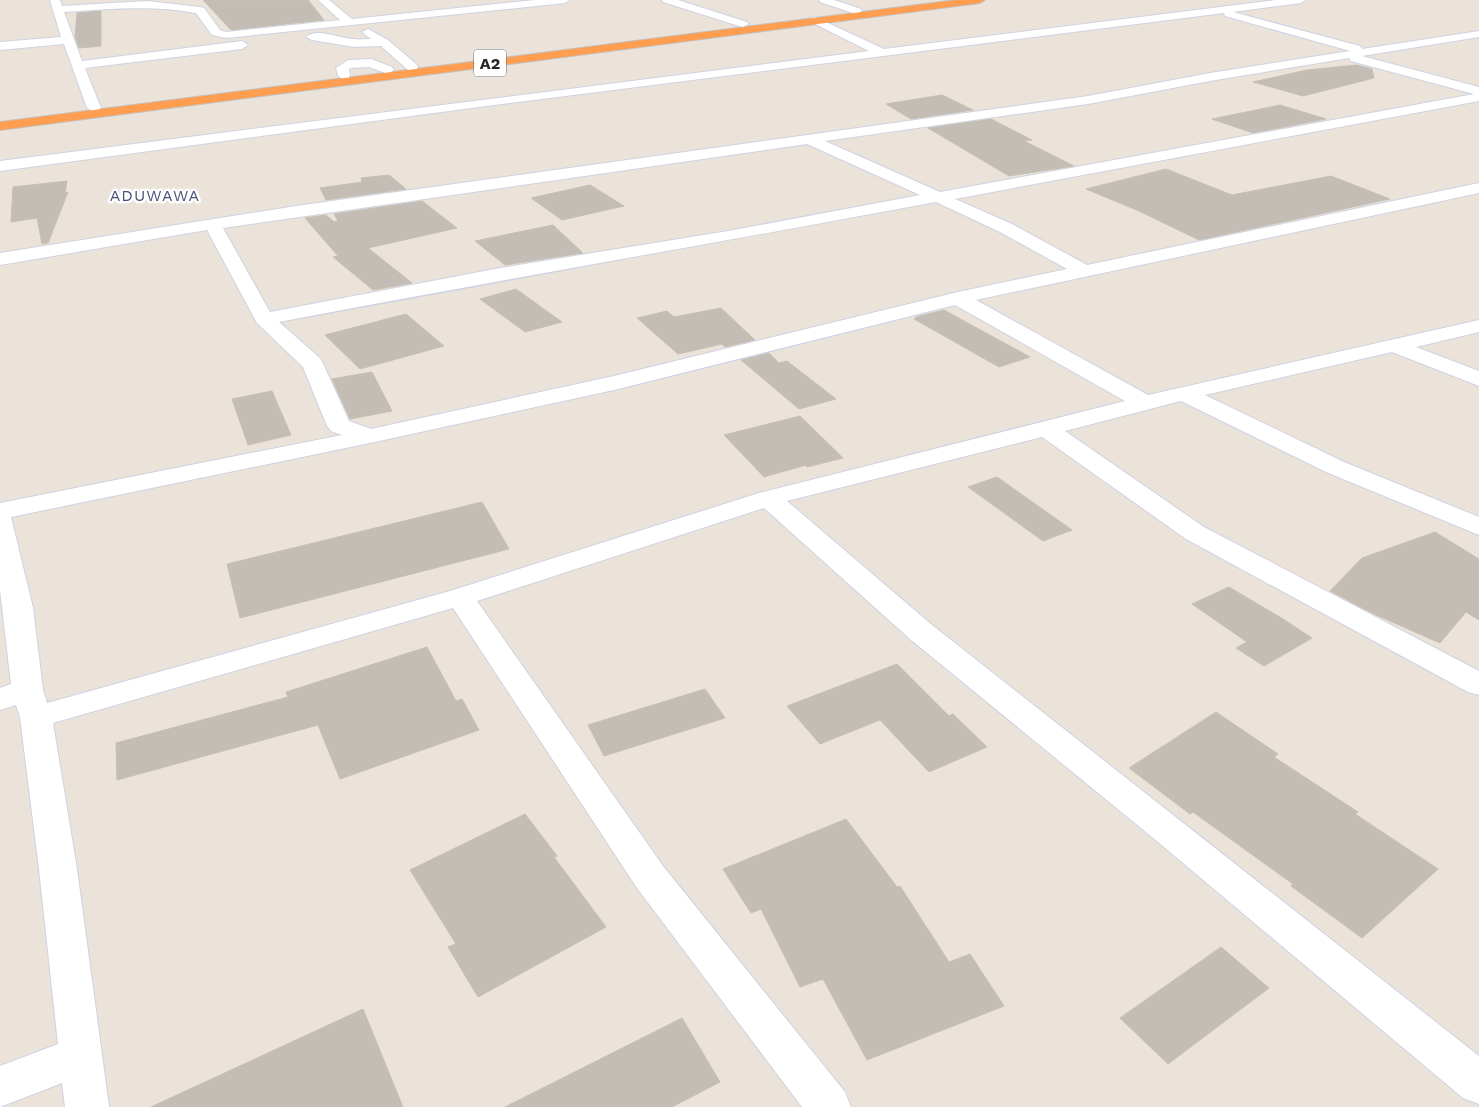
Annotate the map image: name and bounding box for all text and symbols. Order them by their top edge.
road number: A2 [474,49,506,76]
district label: ADUWAWA [110,186,200,205]

